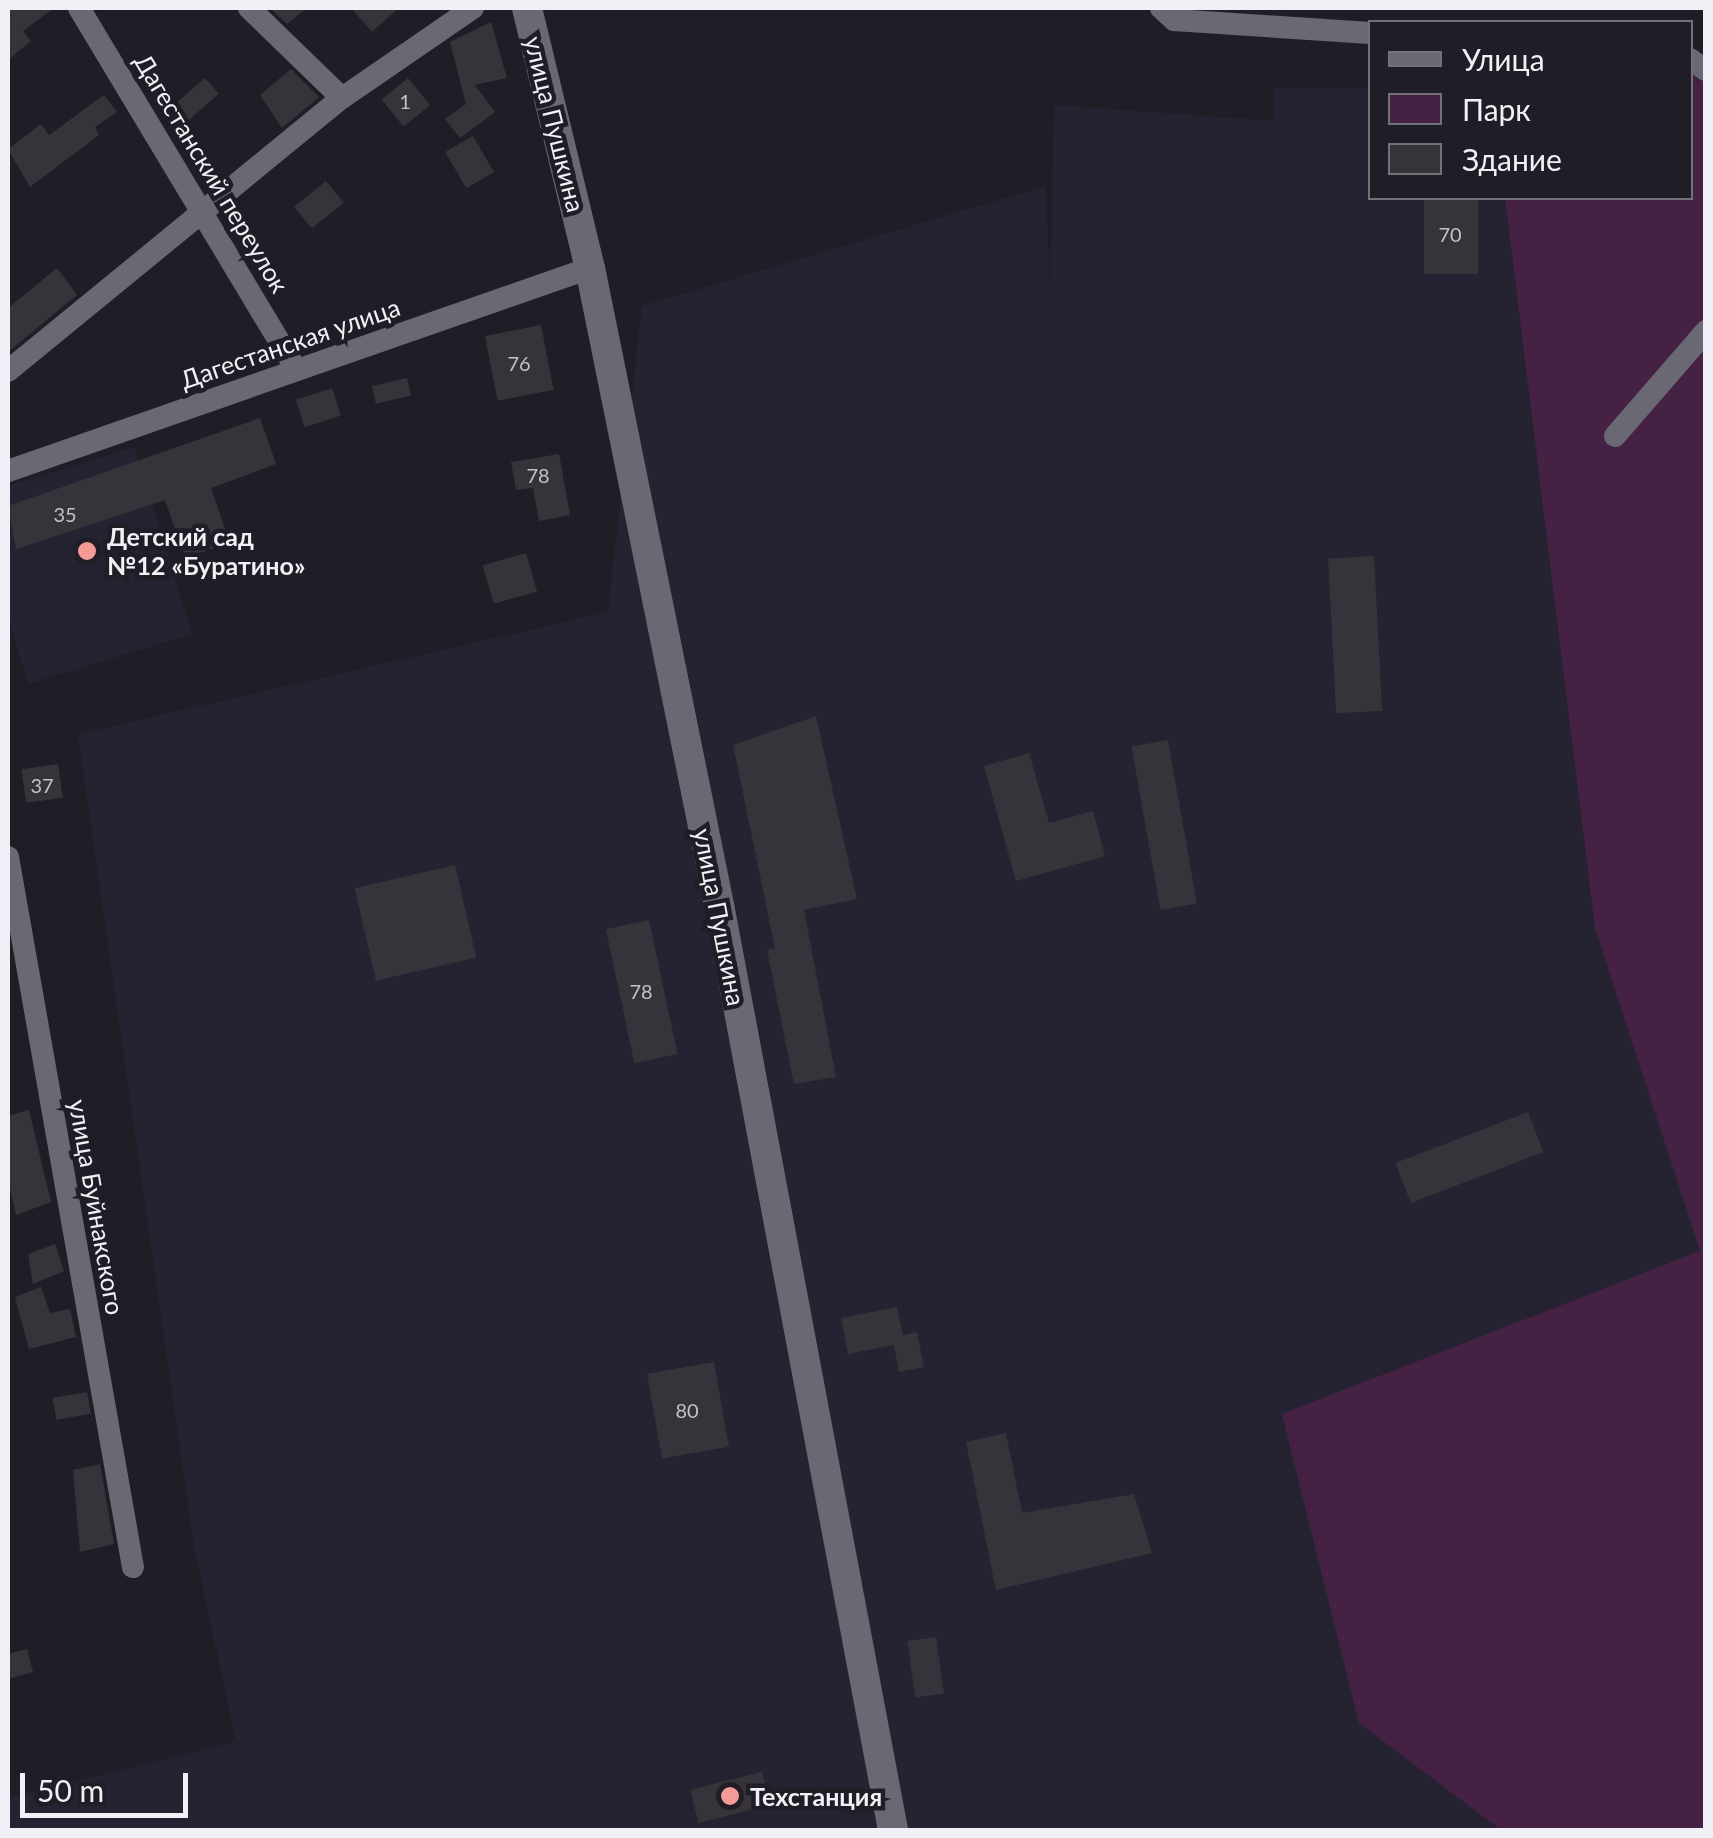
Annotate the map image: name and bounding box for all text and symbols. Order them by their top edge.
legend [1368,20,1693,200]
street label: улица Пушкина [519,33,591,215]
text: Улица [1462,41,1545,77]
street label: Дагестанский переулок [129,48,295,298]
house number: 1 [399,89,411,113]
text: Парк [1462,91,1531,127]
text: Здание [1462,141,1562,177]
house number: 70 [1438,222,1462,246]
street label: Дагестанская улица [176,291,404,395]
house number: 76 [507,351,531,375]
house number: 78 [526,463,550,487]
house number: 35 [53,502,77,526]
place label: Детский сад №12 «Буратино» [107,522,305,581]
marker: Детский сад №12 «Буратино» [76,540,98,562]
house number: 37 [30,773,54,797]
street label: улица Пушкина [688,826,752,1008]
house number: 78 [629,979,653,1003]
street label: улица Буйнакского [63,1097,131,1317]
house number: 80 [675,1398,699,1422]
scale bar [25,1753,192,1815]
text: 50 m [37,1772,104,1808]
place label: Техстанция [750,1781,882,1811]
marker: Техстанция [719,1785,741,1807]

